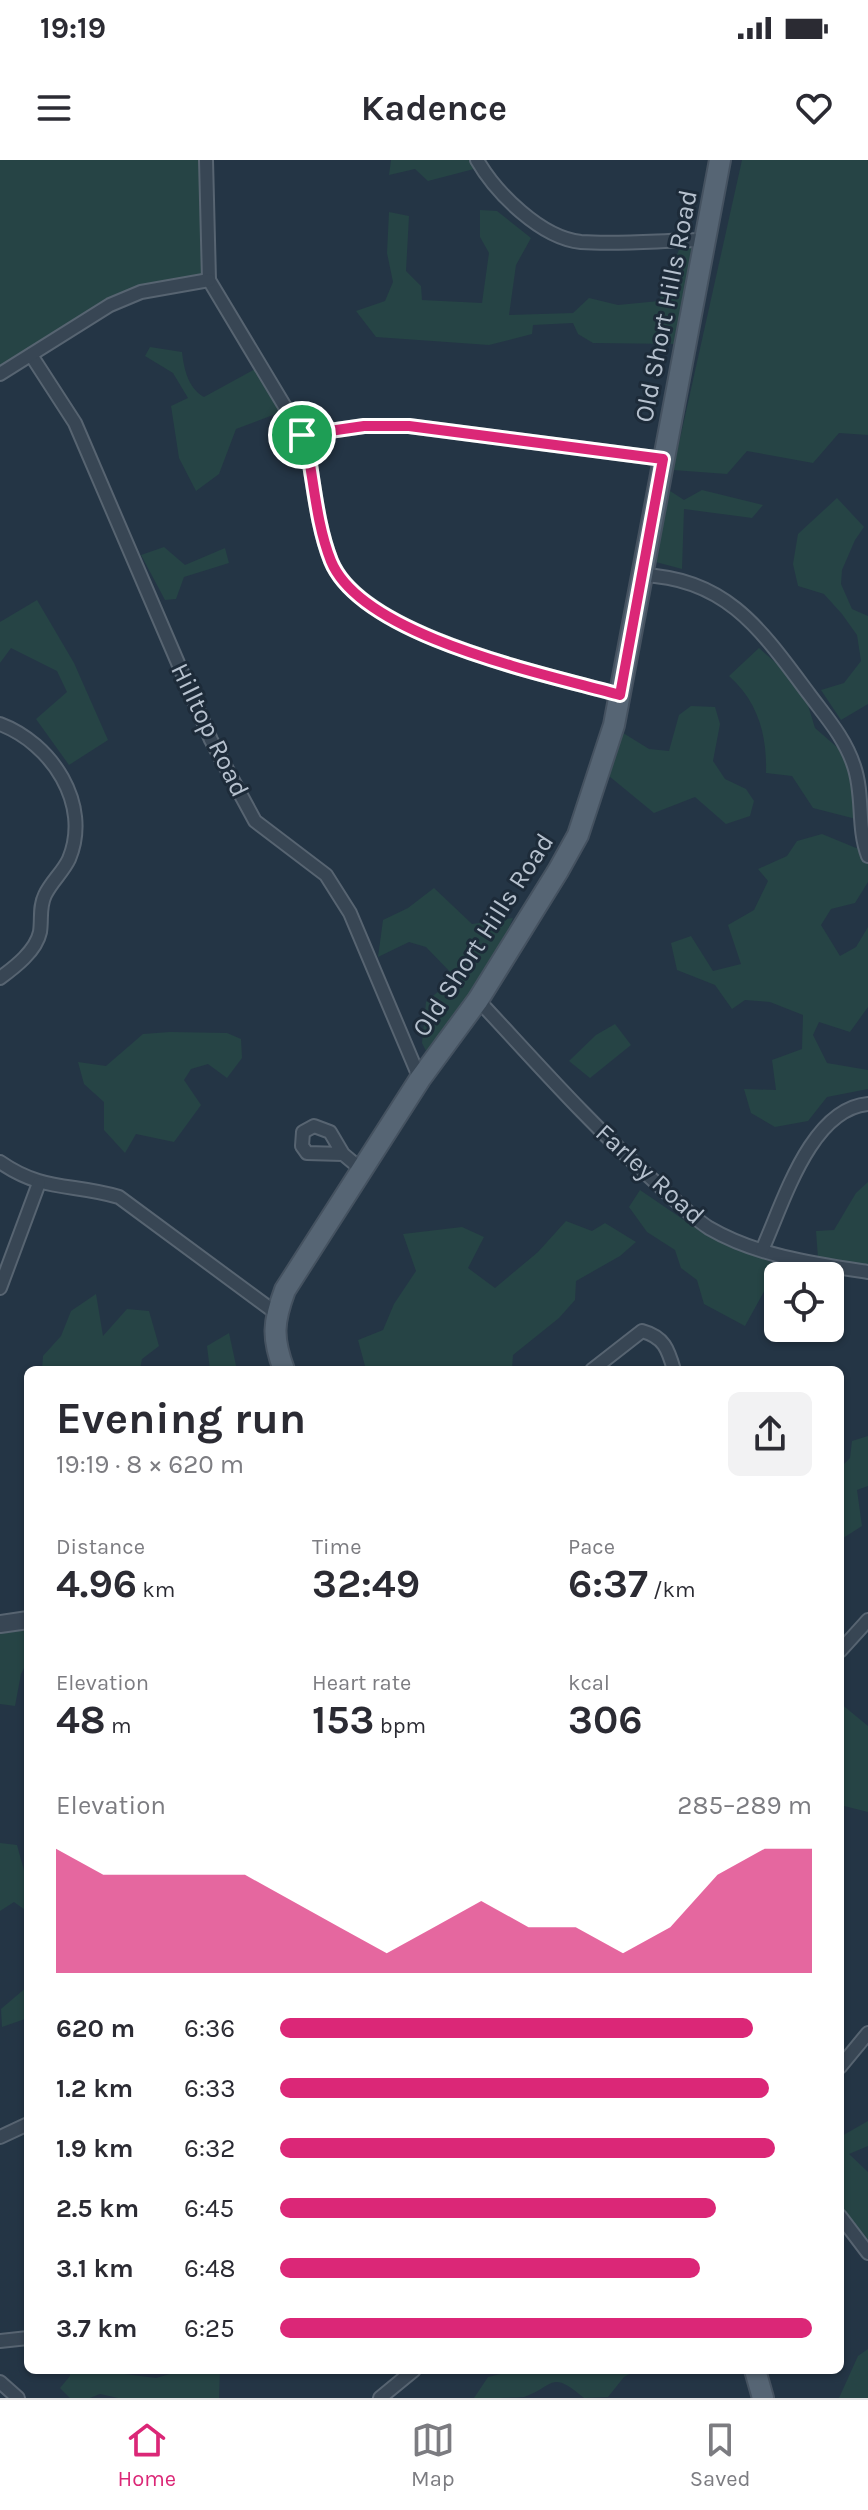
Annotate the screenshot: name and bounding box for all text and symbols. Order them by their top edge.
text: 19:19 [40,10,106,46]
icon: menu [32,86,76,130]
icon: heart [792,86,836,130]
text: Kadence [361,87,507,129]
street label: Old Short Hills Road [628,187,704,425]
pin [268,401,336,469]
icon: arrive [280,413,324,457]
street label: Hilltop Road [164,658,256,802]
street label: Old Short Hills Road [406,828,560,1042]
street label: Farley Road [589,1117,711,1231]
map controls [764,1262,844,1342]
button: locate [764,1262,844,1342]
button: share [728,1392,812,1476]
text: Evening run [56,1393,306,1444]
text: 19:19 · 8 × 620 m [56,1449,244,1480]
text: Distance [56,1534,145,1560]
text: Time [312,1534,361,1560]
text: Pace [568,1534,615,1560]
text: 4.96 [56,1560,137,1607]
text: 32:49 [312,1560,420,1607]
text: 6:37 [568,1560,648,1607]
text: km [137,1577,175,1603]
text: /km [648,1577,696,1603]
text: Elevation [56,1670,149,1696]
text: Heart rate [312,1670,411,1696]
text: kcal [568,1670,610,1696]
text: 48 [56,1696,106,1743]
text: 153 [312,1696,374,1743]
text: 306 [568,1696,642,1743]
text: m [106,1713,131,1739]
text: bpm [374,1713,426,1739]
text: Elevation [56,1790,166,1821]
text: 285–289 m [677,1790,812,1821]
text: 620 m [56,2013,135,2044]
text: 6:36 [184,2013,235,2044]
text: 1.2 km [56,2073,133,2104]
text: 6:33 [184,2073,236,2104]
text: 1.9 km [56,2133,133,2164]
text: 6:32 [184,2133,235,2164]
text: 2.5 km [56,2193,139,2224]
text: 6:45 [184,2193,234,2224]
text: 3.1 km [56,2253,134,2284]
text: 6:48 [184,2253,235,2284]
text: 3.7 km [56,2313,137,2344]
text: 6:25 [184,2313,235,2344]
tab: Home [117,2418,176,2492]
tab: Map [411,2418,455,2492]
tab: Saved [690,2418,751,2492]

